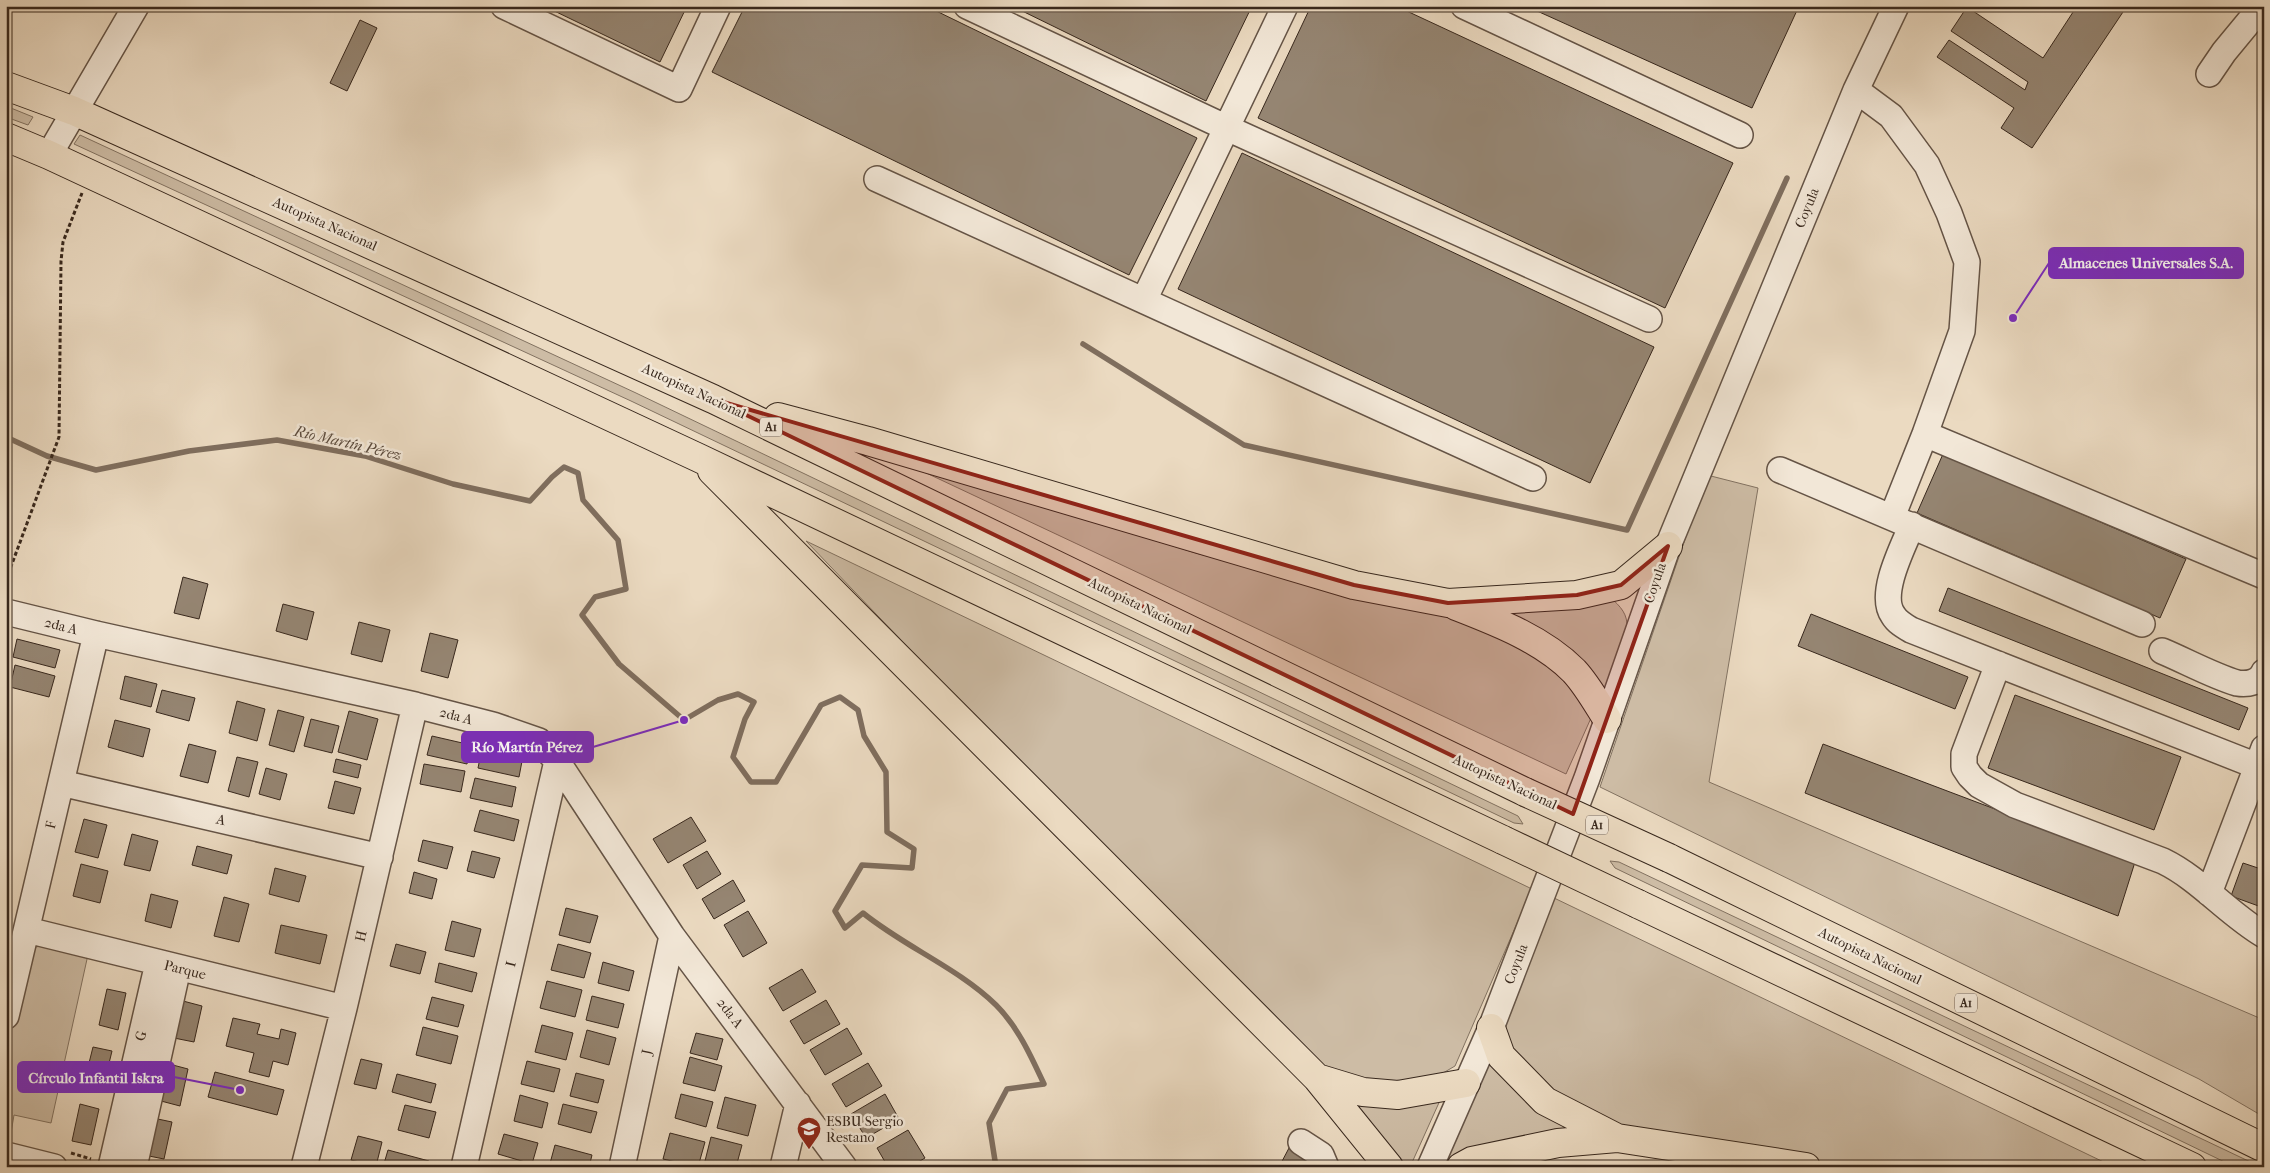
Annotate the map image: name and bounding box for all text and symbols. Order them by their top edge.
street label: Coyula [1791,185,1823,231]
street label: Autopista Nacional [269,193,380,255]
callout: Almacenes Universales S.A. [2049,248,2243,278]
text: Almacenes Universales S.A. [2058,254,2233,272]
street label: Autopista Nacional [638,359,749,423]
road number: A1 [760,418,782,437]
water label: Río Martín Pérez [292,422,403,464]
street label: Coyula [1640,560,1670,606]
street label: Autopista Nacional [1085,573,1194,638]
street label: 2da A [43,614,80,639]
street label: 2da A [438,703,475,729]
callout: Río Martín Pérez [462,732,593,762]
text: Río Martín Pérez [471,738,583,756]
street label: Autopista Nacional [1449,750,1560,814]
street label: A [214,810,228,830]
road number: A1 [1586,816,1608,834]
street label: F [42,819,60,831]
street label: Autopista Nacional [1815,923,1924,988]
street label: H [351,929,371,943]
street label: Coyula [1501,941,1532,987]
street label: Parque [162,957,208,983]
street label: I [502,959,520,969]
road number: A1 [1955,994,1977,1012]
street label: 2da A [713,995,747,1032]
street label: G [132,1029,150,1043]
street label: J [638,1048,656,1057]
callout: Círculo Infantil Iskra [18,1062,174,1092]
text: Círculo Infantil Iskra [28,1069,165,1087]
place label: ESBU Sergio Restano [826,1113,903,1146]
school or university icon: ESBU Sergio Restano [796,1116,822,1150]

